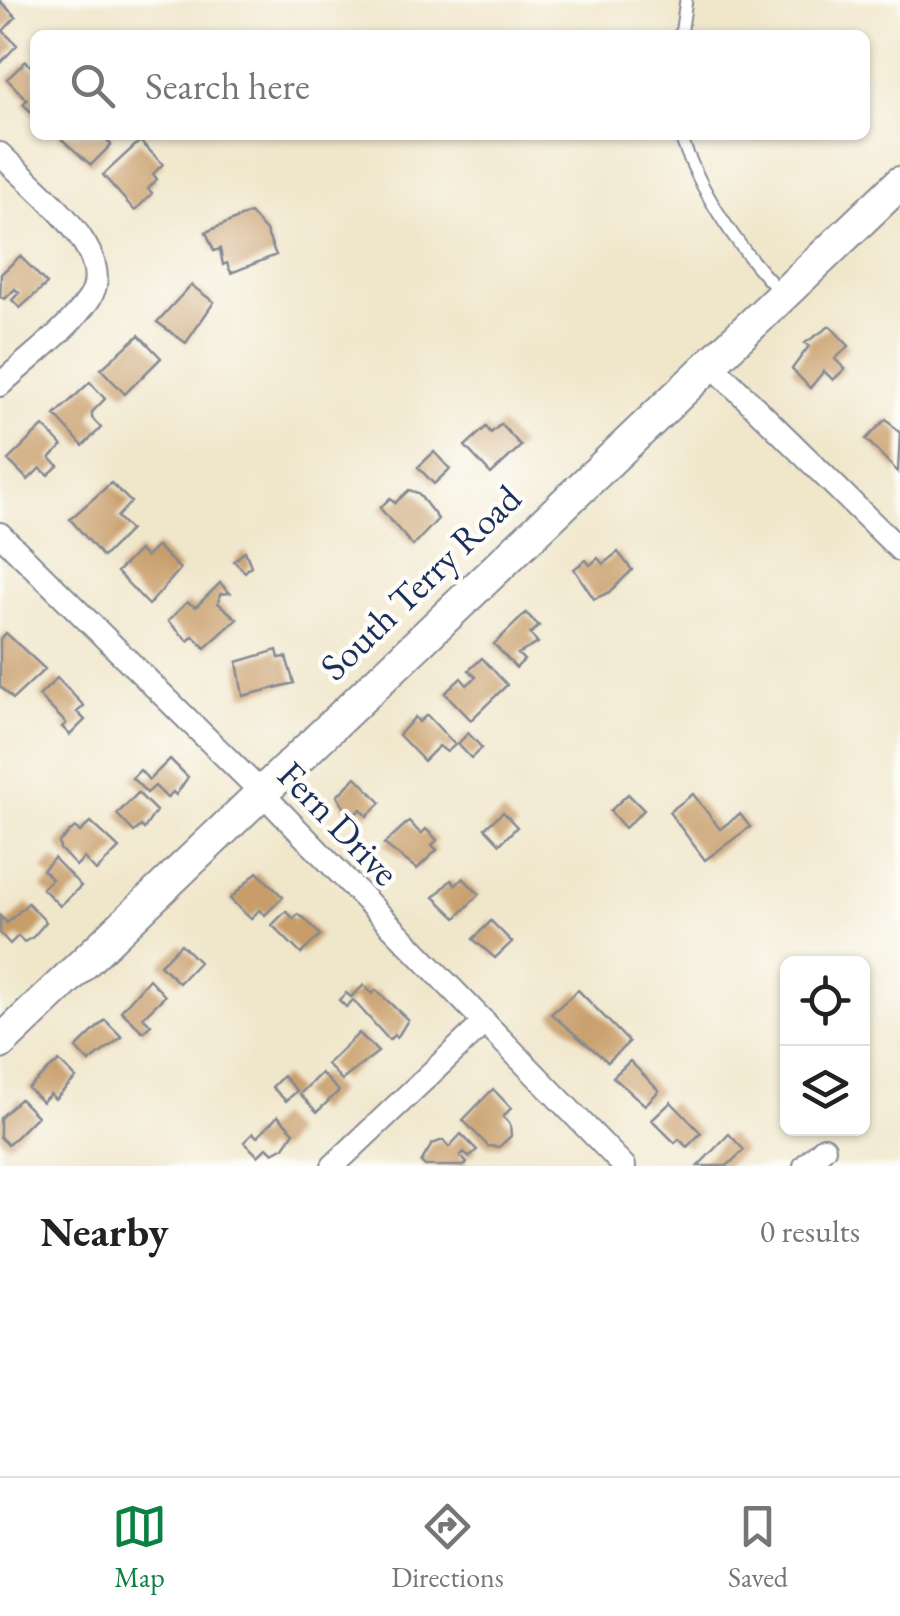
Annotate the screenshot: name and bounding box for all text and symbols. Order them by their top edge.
search box [30,30,870,140]
icon: search [65,58,120,113]
text: Search here [145,61,310,110]
street label: South Terry Road [309,473,531,690]
street label: Fern Drive [268,750,410,896]
map controls [780,956,870,1136]
button: locate [780,956,870,1046]
button: layers [780,1046,870,1136]
text: Nearby [40,1204,169,1259]
text: 0 results [760,1210,860,1252]
tab: Map [112,1499,167,1595]
tab: Directions [391,1499,504,1595]
tab: Saved [728,1499,788,1595]

